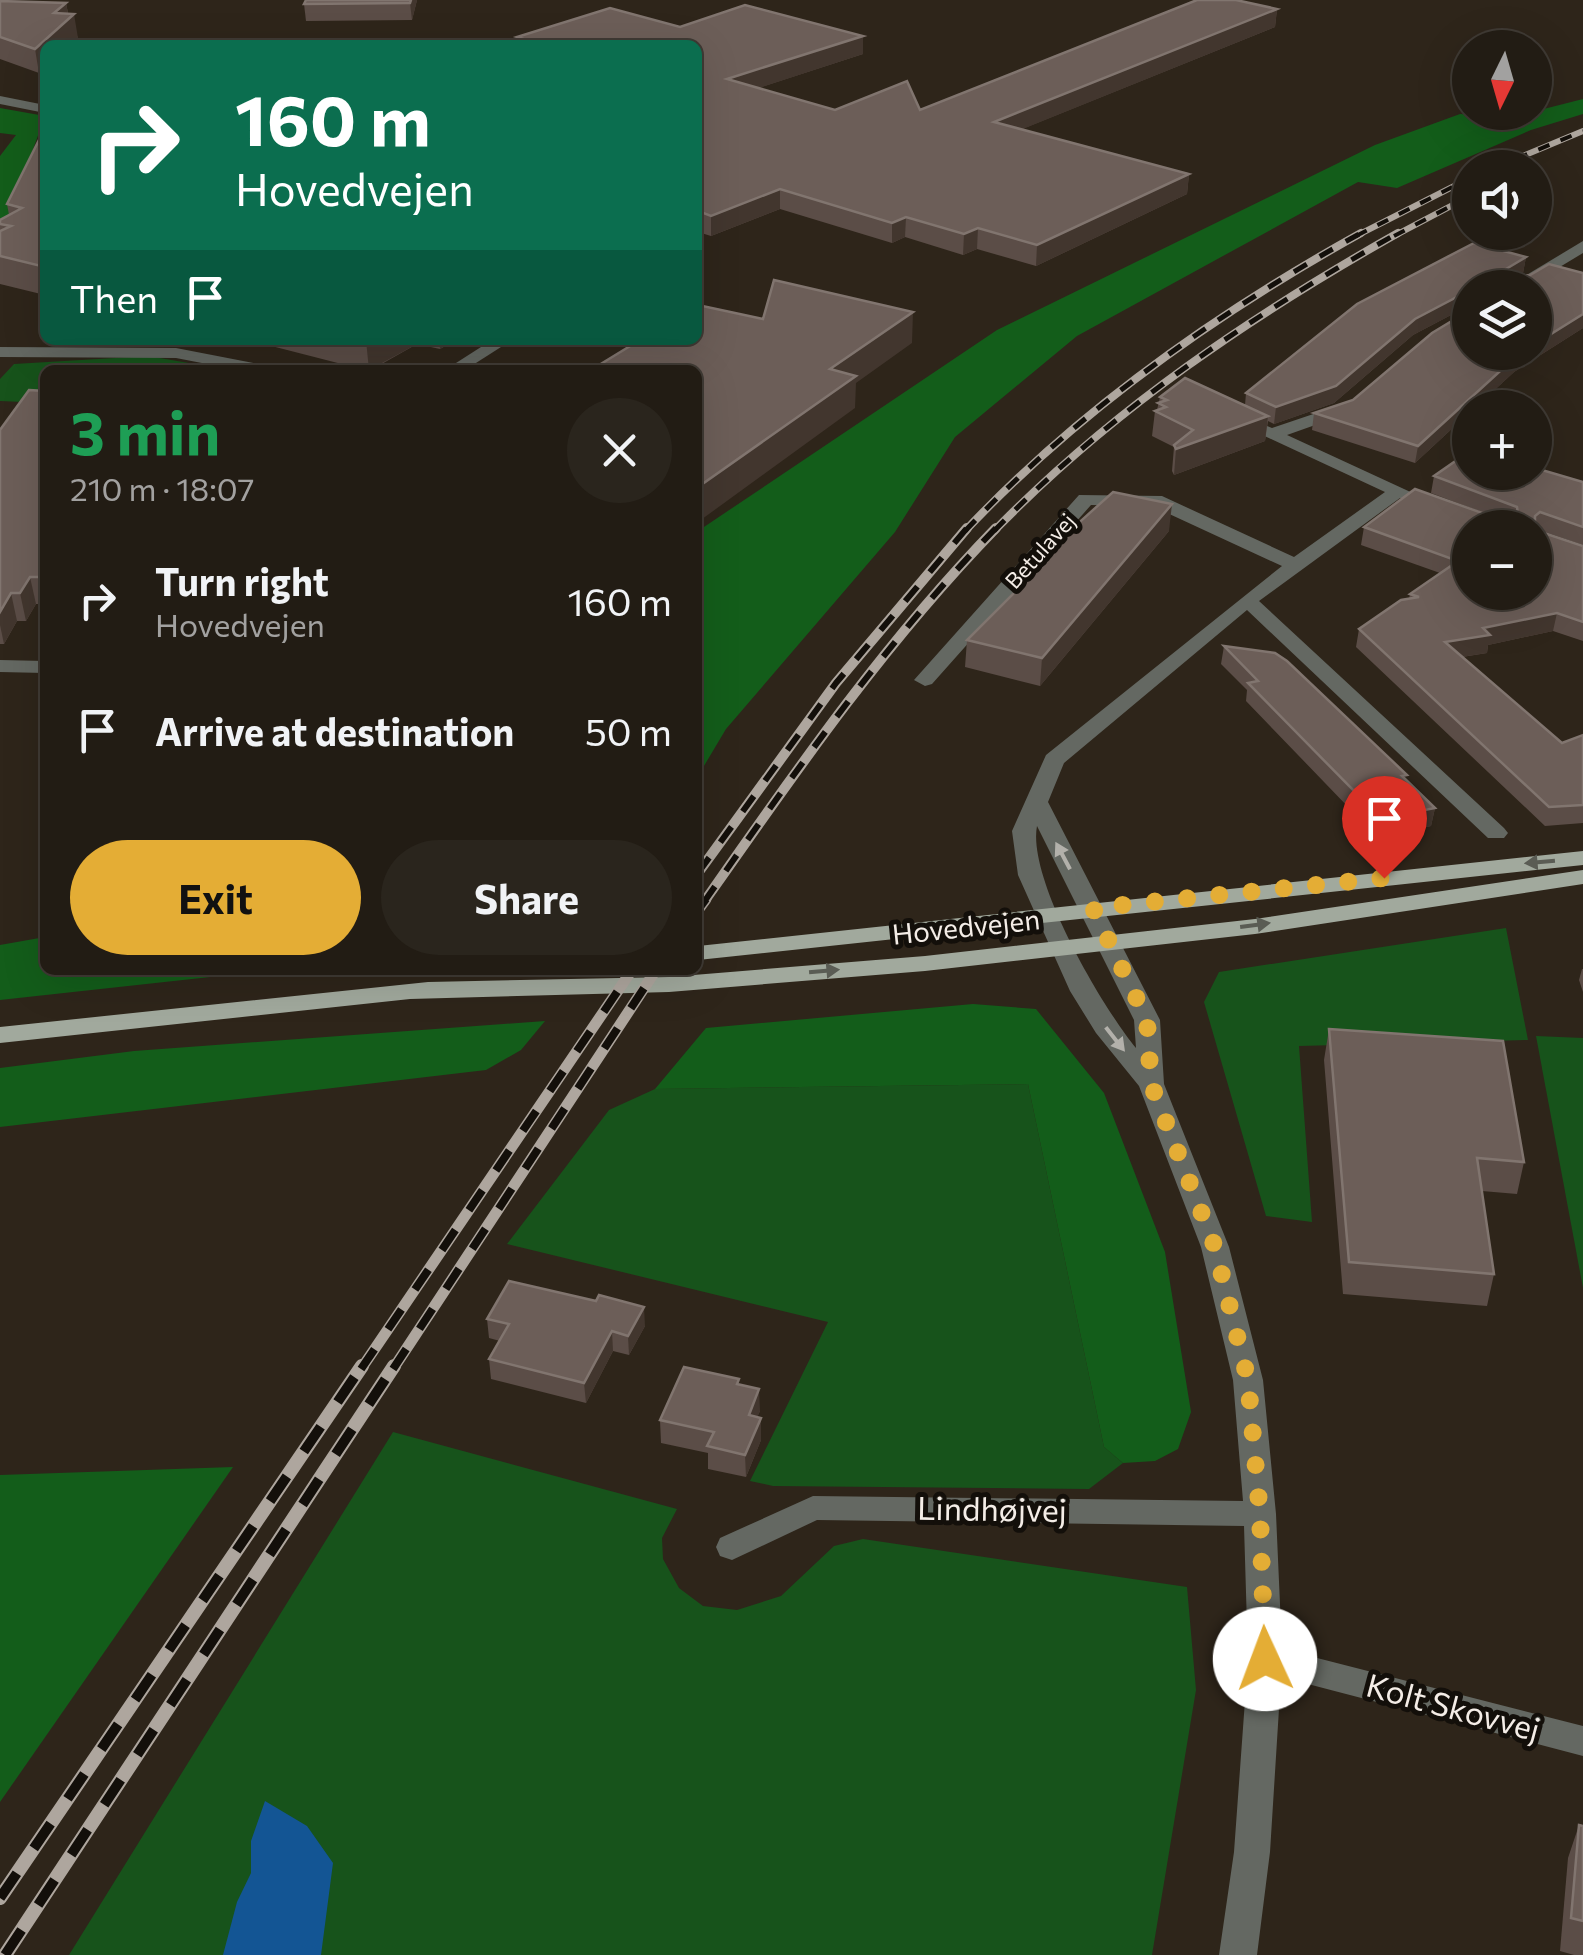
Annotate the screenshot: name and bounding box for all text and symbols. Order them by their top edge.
north arrow [1452,30,1552,130]
map controls [1452,30,1552,610]
text: 160 m [235,75,431,160]
icon: right [70,80,200,210]
button: sound [1452,150,1552,250]
text: Hovedvejen [235,160,474,215]
icon: arrive [178,270,233,325]
button: layers [1452,270,1552,370]
text: Then [70,274,158,321]
button: + [1452,390,1552,490]
text: 3 min [70,394,220,467]
button: close [567,398,672,503]
text: 210 m · 18:07 [70,468,254,508]
street label: Betulavej [999,507,1080,594]
button: − [1452,510,1552,610]
text: Turn right [155,557,329,604]
icon: right [70,573,125,628]
text: 160 m [567,577,672,624]
text: Hovedvejen [155,604,325,644]
icon: arrive [70,703,125,758]
text: Arrive at destination [155,707,514,754]
text: 50 m [585,707,672,754]
pin [1342,776,1427,879]
icon: arrive [1357,791,1412,846]
button: Exit [70,840,361,955]
button: Share [381,840,672,955]
one-way arrow [1054,842,1072,870]
one-way arrow [1524,855,1556,871]
street label: Hovedvejen [890,901,1042,951]
one-way arrow [1240,917,1271,933]
one-way arrow [809,962,841,978]
one-way arrow [1104,1027,1125,1052]
street label: Lindhøjvej [917,1487,1067,1529]
position arrow [1213,1607,1317,1711]
street label: Kolt Skovvej [1362,1664,1545,1748]

